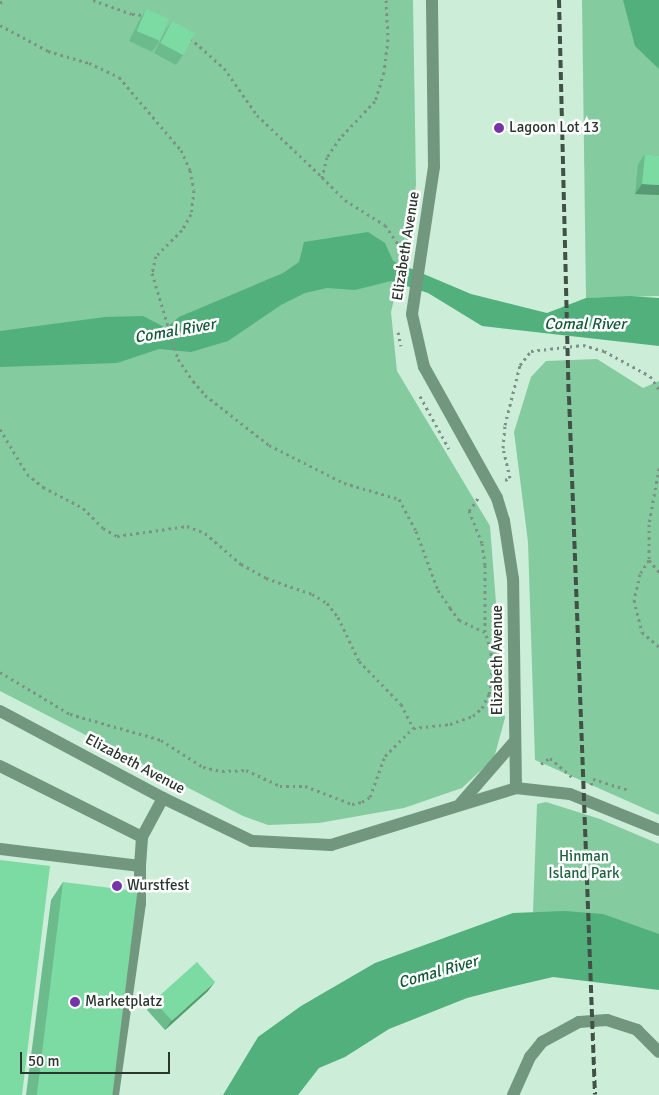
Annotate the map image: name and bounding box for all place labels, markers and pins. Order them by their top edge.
place label: Lagoon Lot 13 [509,119,599,137]
marker: Lagoon Lot 13 [493,122,505,134]
place label: Wurstfest [127,877,189,895]
marker: Wurstfest [111,880,123,892]
place label: Marketplatz [85,993,162,1011]
marker: Marketplatz [69,996,81,1008]

